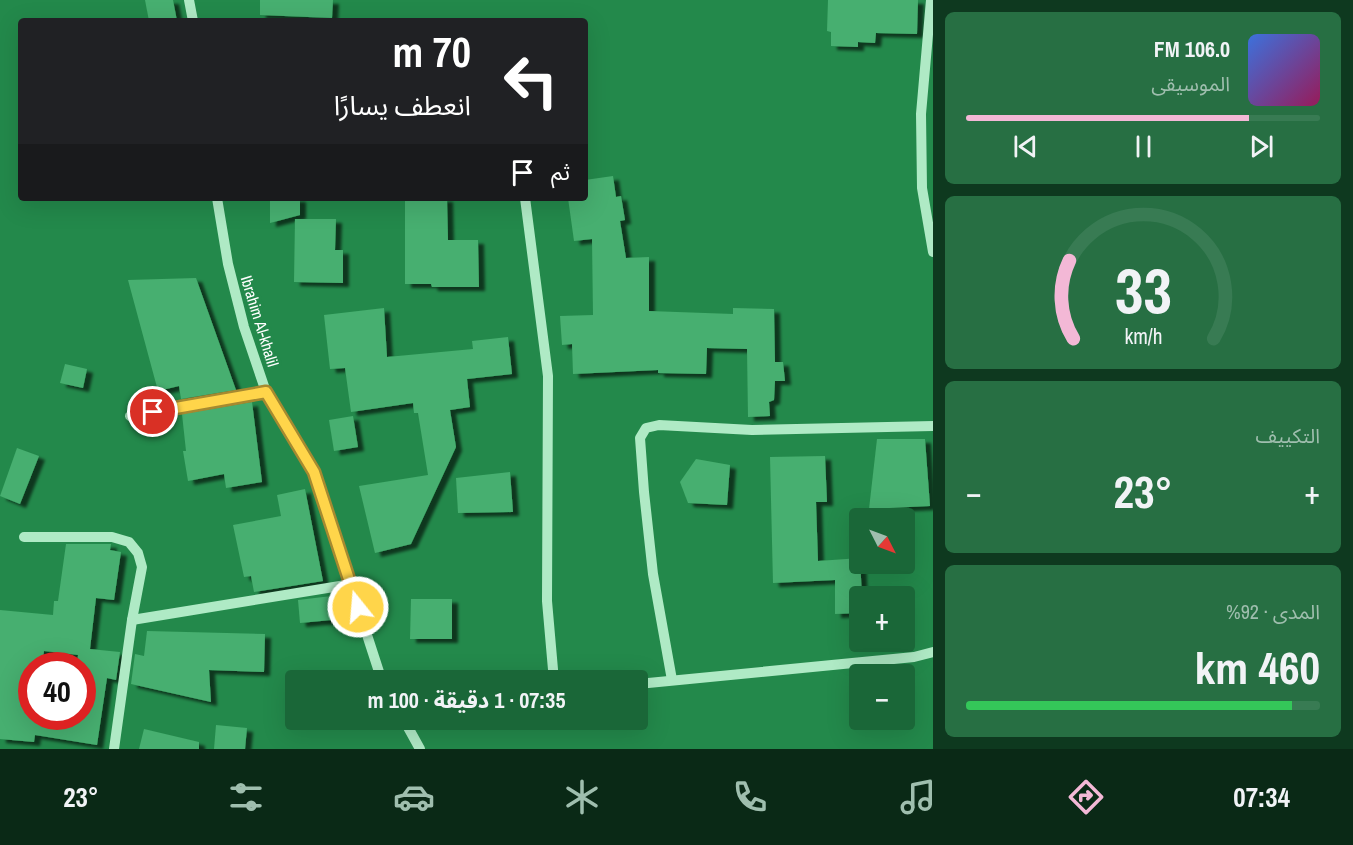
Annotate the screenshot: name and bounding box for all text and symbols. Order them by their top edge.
text: 70 m [392,24,471,80]
text: 106.0 FM [1154,34,1230,64]
icon: left [492,42,570,120]
text: الموسيقى [1151,70,1230,97]
text: انعطف يسارًا [334,87,471,123]
icon: previous [1009,130,1042,163]
icon: pause [1127,130,1160,163]
icon: next [1245,130,1278,163]
icon: arrive [506,156,539,189]
text: ثم [551,157,570,187]
text: 33 [1115,249,1171,333]
street label: Ibrahim Al-khalil [236,273,284,369]
text: km/h [1124,323,1162,352]
pin [127,386,178,437]
icon: arrive [136,395,169,428]
text: التكييف [1256,422,1320,449]
text: 23° [1113,461,1173,522]
text: − [966,470,982,514]
text: + [1304,470,1320,514]
north arrow [849,508,915,574]
map controls [849,508,915,730]
position arrow [326,575,390,639]
button: + [849,586,915,652]
text: المدى · 92% [1226,598,1320,625]
text: 460 km [1195,637,1320,698]
speed limit sign: 40 [18,652,96,730]
button: − [849,664,915,730]
text: 07:35 · 1 دقيقة · 100 m [368,685,565,715]
icon: filters [225,776,267,818]
icon: car [393,776,435,818]
icon: climate [561,776,603,818]
icon: phone [729,776,771,818]
icon: music [897,776,939,818]
icon: directions [1065,776,1107,818]
text: 23° [63,779,99,815]
text: 07:34 [1233,779,1290,815]

